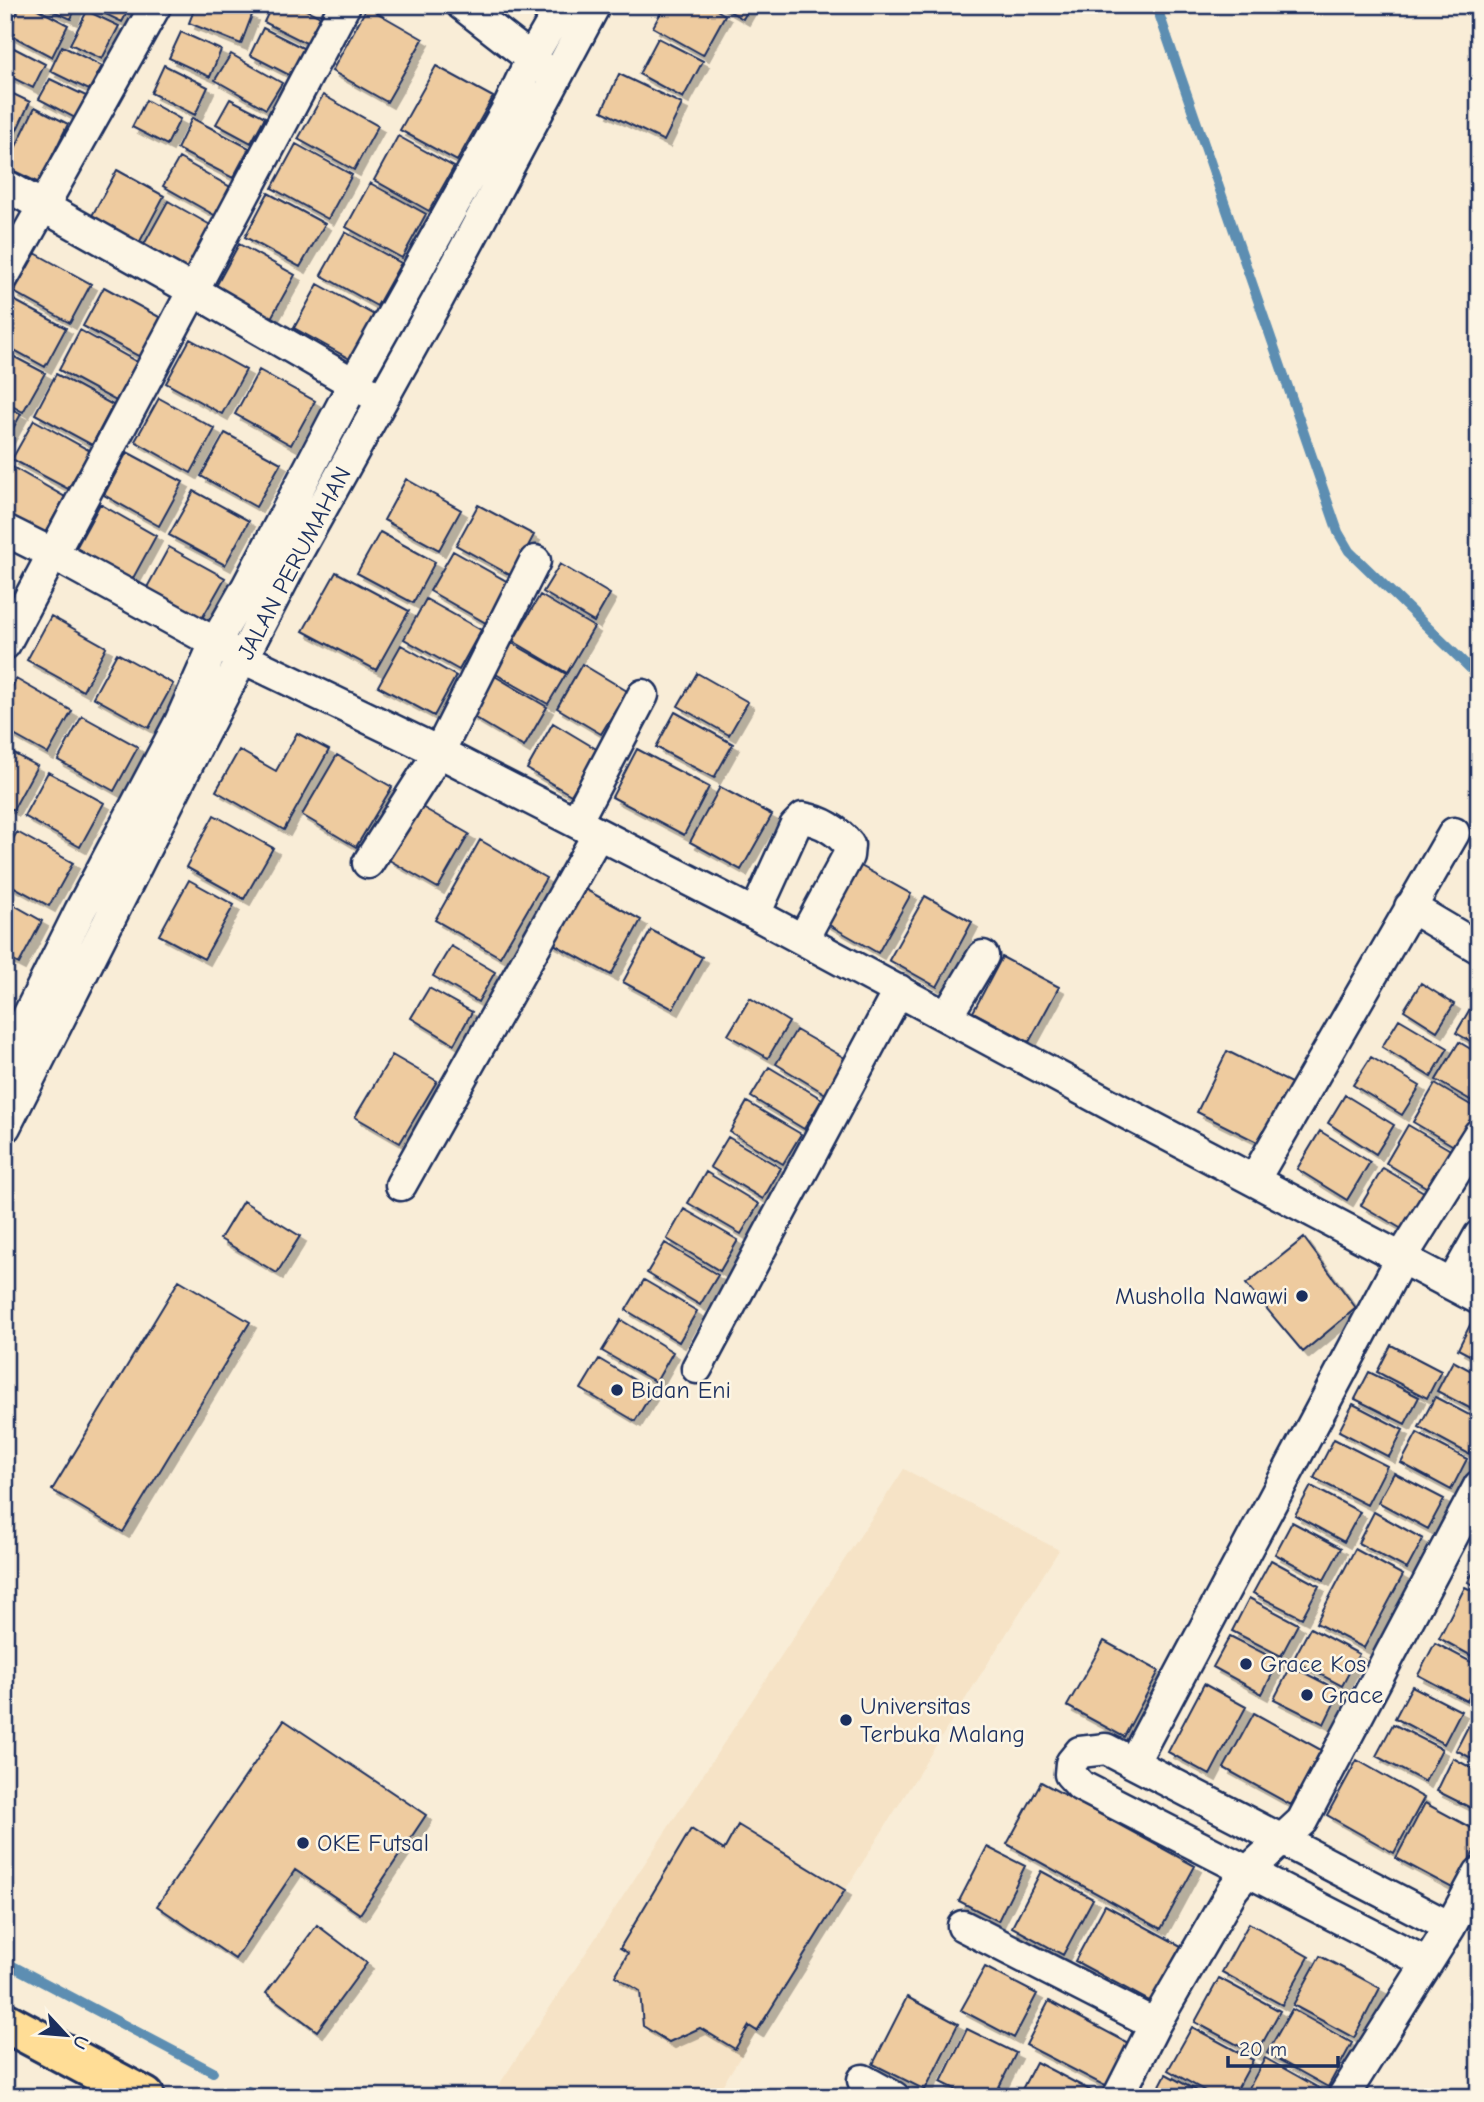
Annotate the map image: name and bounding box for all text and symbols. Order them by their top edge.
street label: JALAN PERUMAHAN [231,462,357,664]
place label: Musholla Nawawi [1115,1282,1288,1310]
marker: Musholla Nawawi [1294,1288,1310,1304]
place label: Bidan Eni [631,1376,731,1404]
marker: Bidan Eni [609,1382,625,1398]
place label: Grace Kos [1260,1650,1366,1678]
marker: Grace Kos [1238,1656,1254,1672]
place label: Grace [1321,1681,1383,1709]
marker: Grace [1299,1687,1315,1703]
place label: Universitas Terbuka Malang [860,1692,1025,1748]
marker: Universitas Terbuka Malang [838,1712,854,1728]
place label: OKE Futsal [317,1829,429,1857]
marker: OKE Futsal [295,1835,311,1851]
north arrow [32,2000,102,2070]
scale bar [1228,2025,1339,2069]
text: U [68,2031,93,2053]
text: 20 m [1239,2037,1287,2061]

